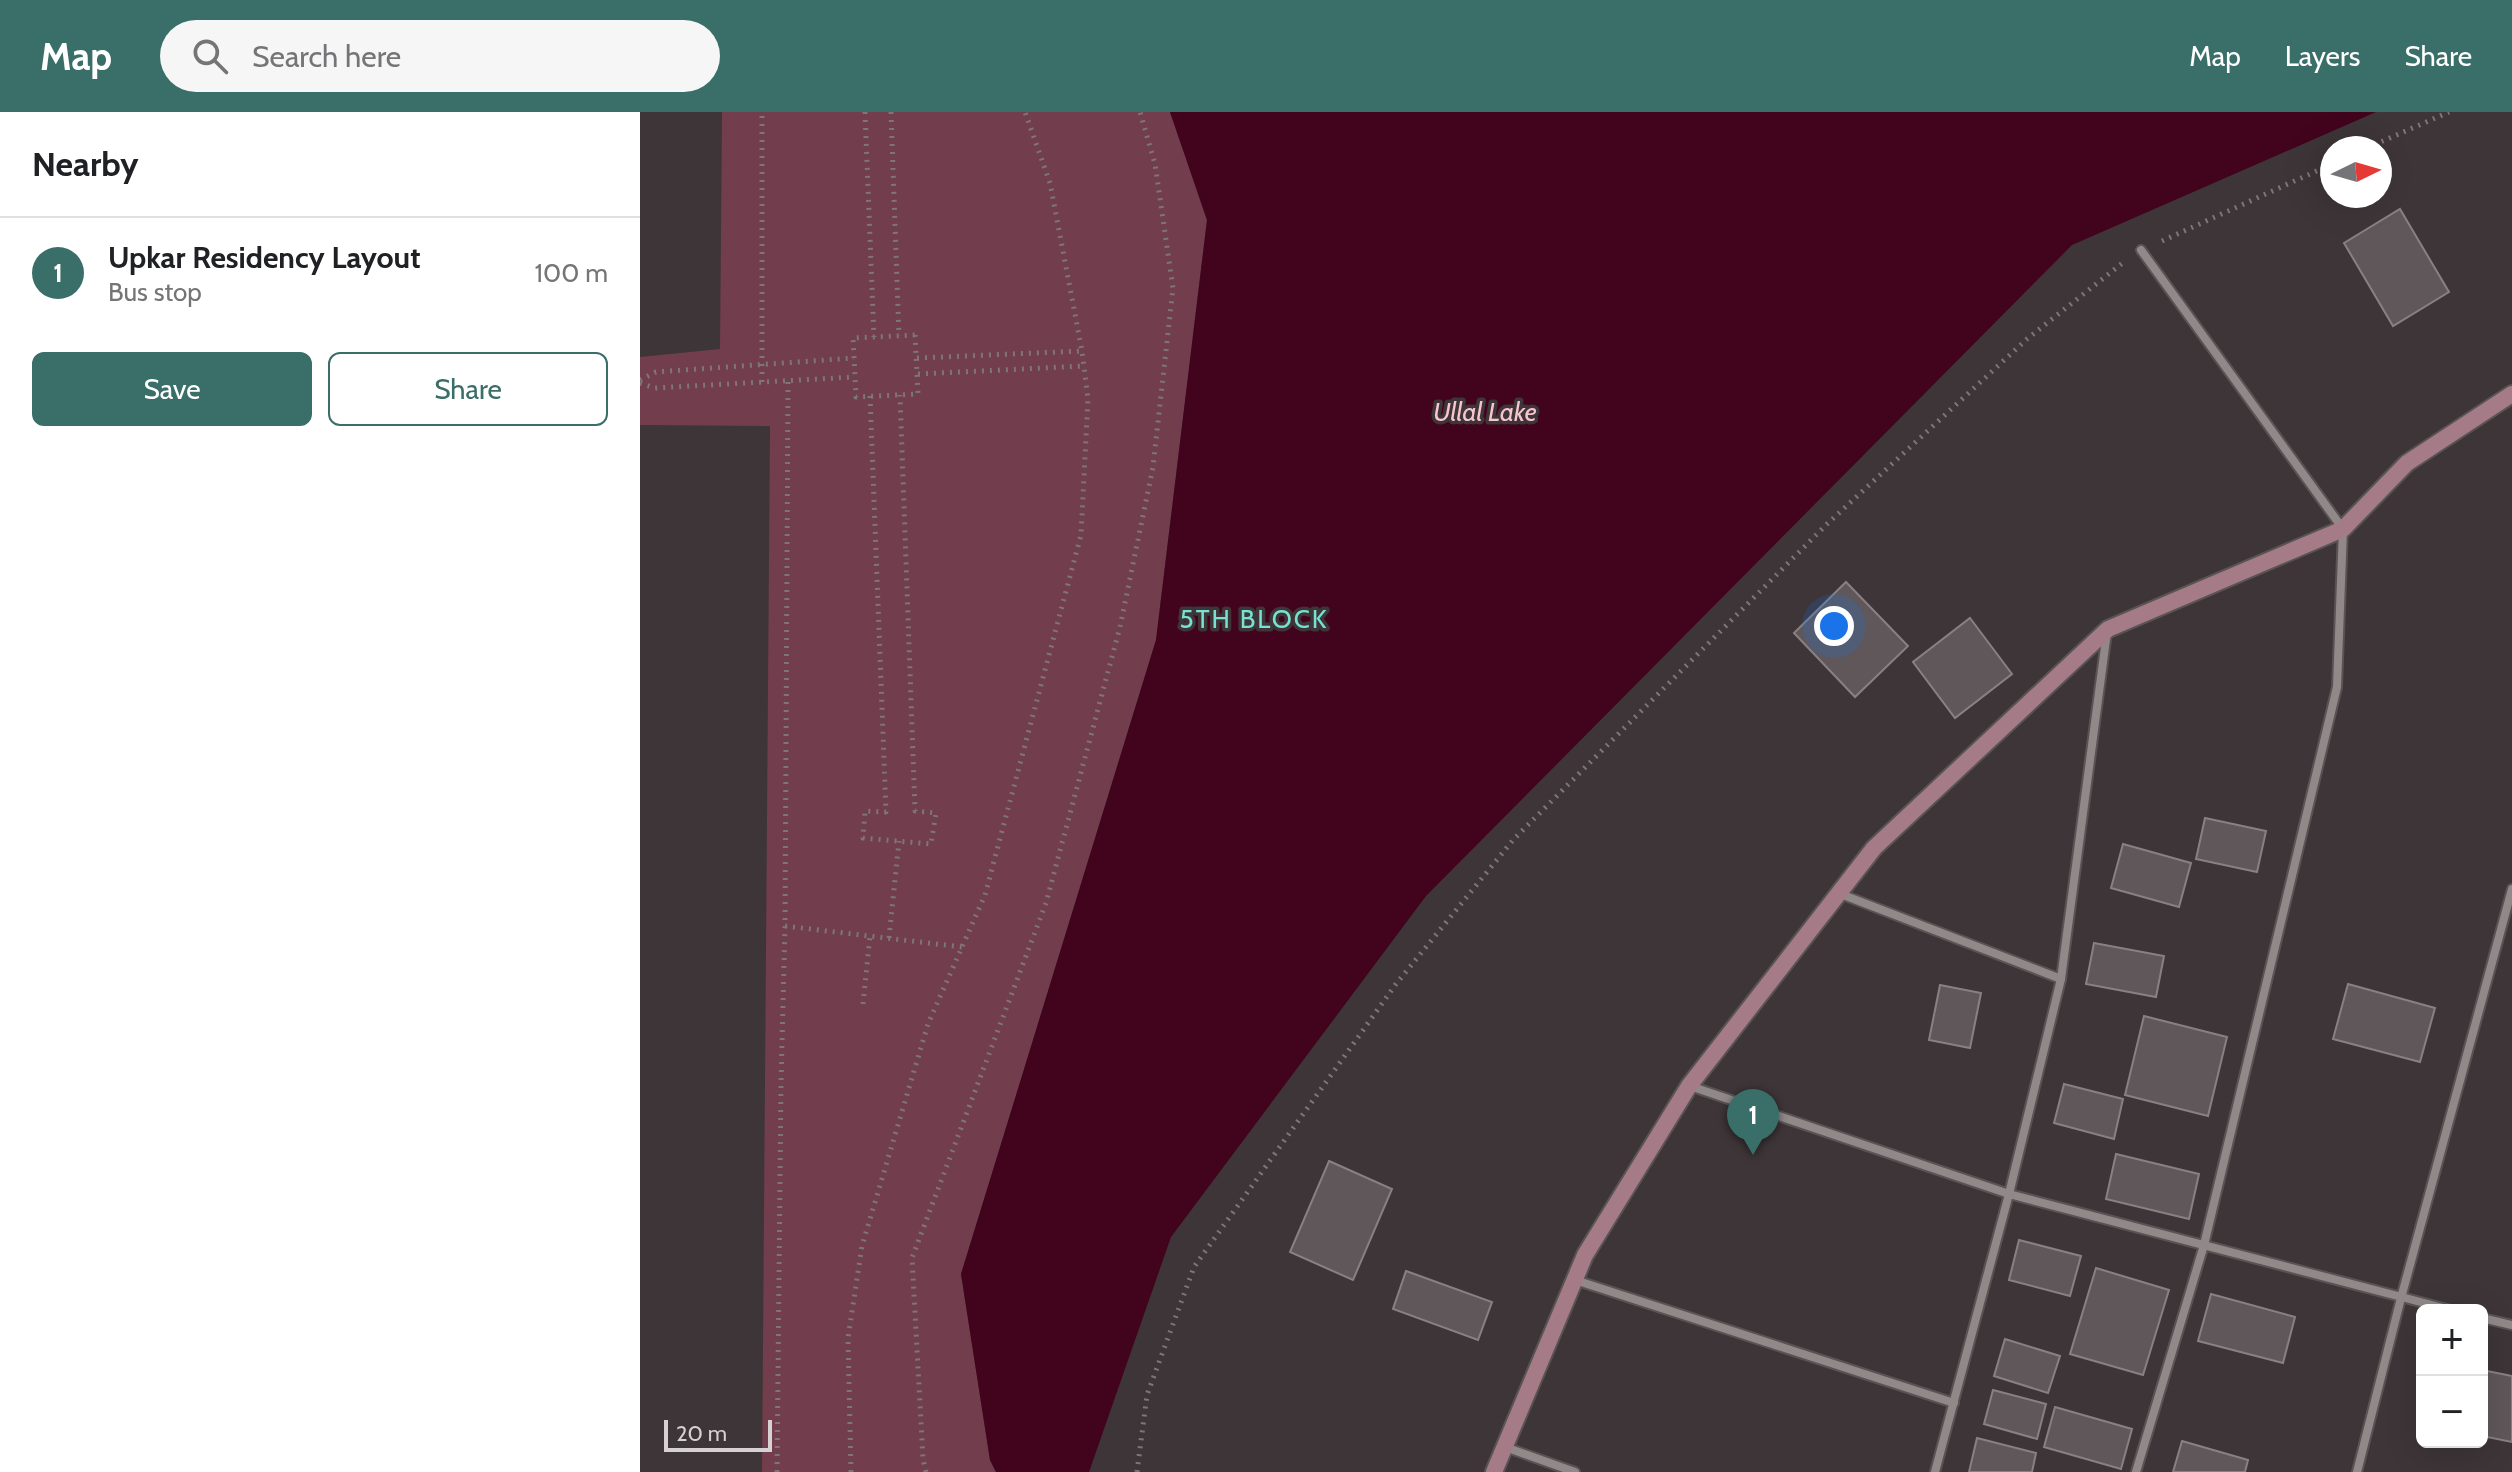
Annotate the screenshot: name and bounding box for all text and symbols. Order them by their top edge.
search box [160,20,720,92]
text: Map [40,33,112,80]
icon: search [188,34,232,78]
text: Search here [252,38,401,75]
text: Map [2189,39,2241,73]
text: Layers [2285,39,2360,73]
text: Share [2404,39,2472,73]
north arrow [2320,136,2392,208]
text: Nearby [32,143,139,185]
text: Upkar Residency Layout [108,239,420,276]
text: 1 [53,257,63,289]
text: 100 m [535,257,608,289]
text: Bus stop [108,276,202,308]
button: Save [32,352,312,426]
button: Share [328,352,608,426]
water label: Ullal Lake [1433,396,1537,428]
district label: 5TH BLOCK [1180,603,1328,635]
your location [1814,606,1854,646]
pin: 1 [1727,1089,1779,1155]
map controls [2416,1304,2488,1448]
button: + [2416,1304,2488,1376]
button: − [2416,1376,2488,1448]
scale bar [664,1416,772,1452]
text: 20 m [676,1420,727,1447]

